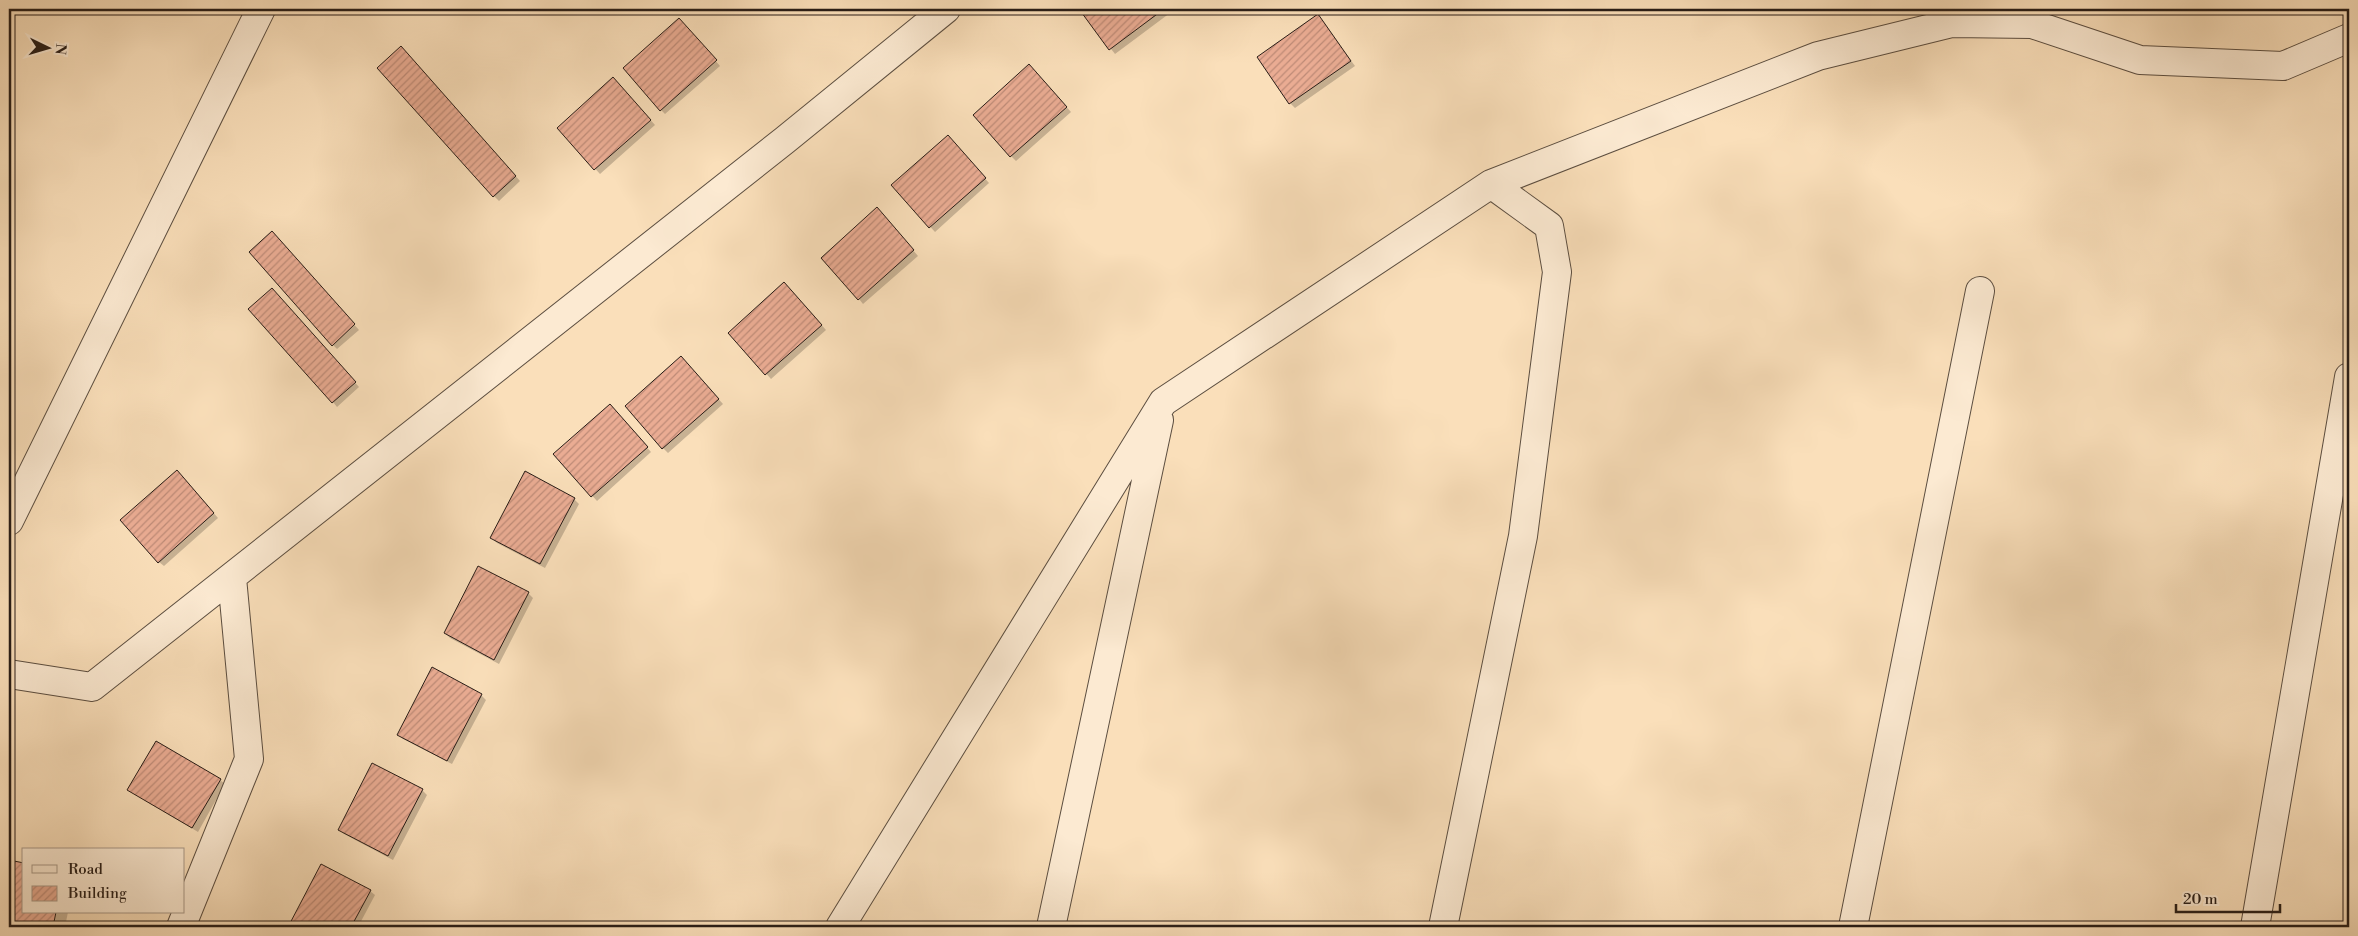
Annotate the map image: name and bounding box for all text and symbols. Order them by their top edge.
north arrow [22,22,72,72]
text: N [51,43,69,55]
legend [22,848,185,914]
text: Road [68,860,103,879]
scale bar [2176,881,2279,913]
text: Building [67,884,127,903]
text: 20 m [2183,890,2218,909]

